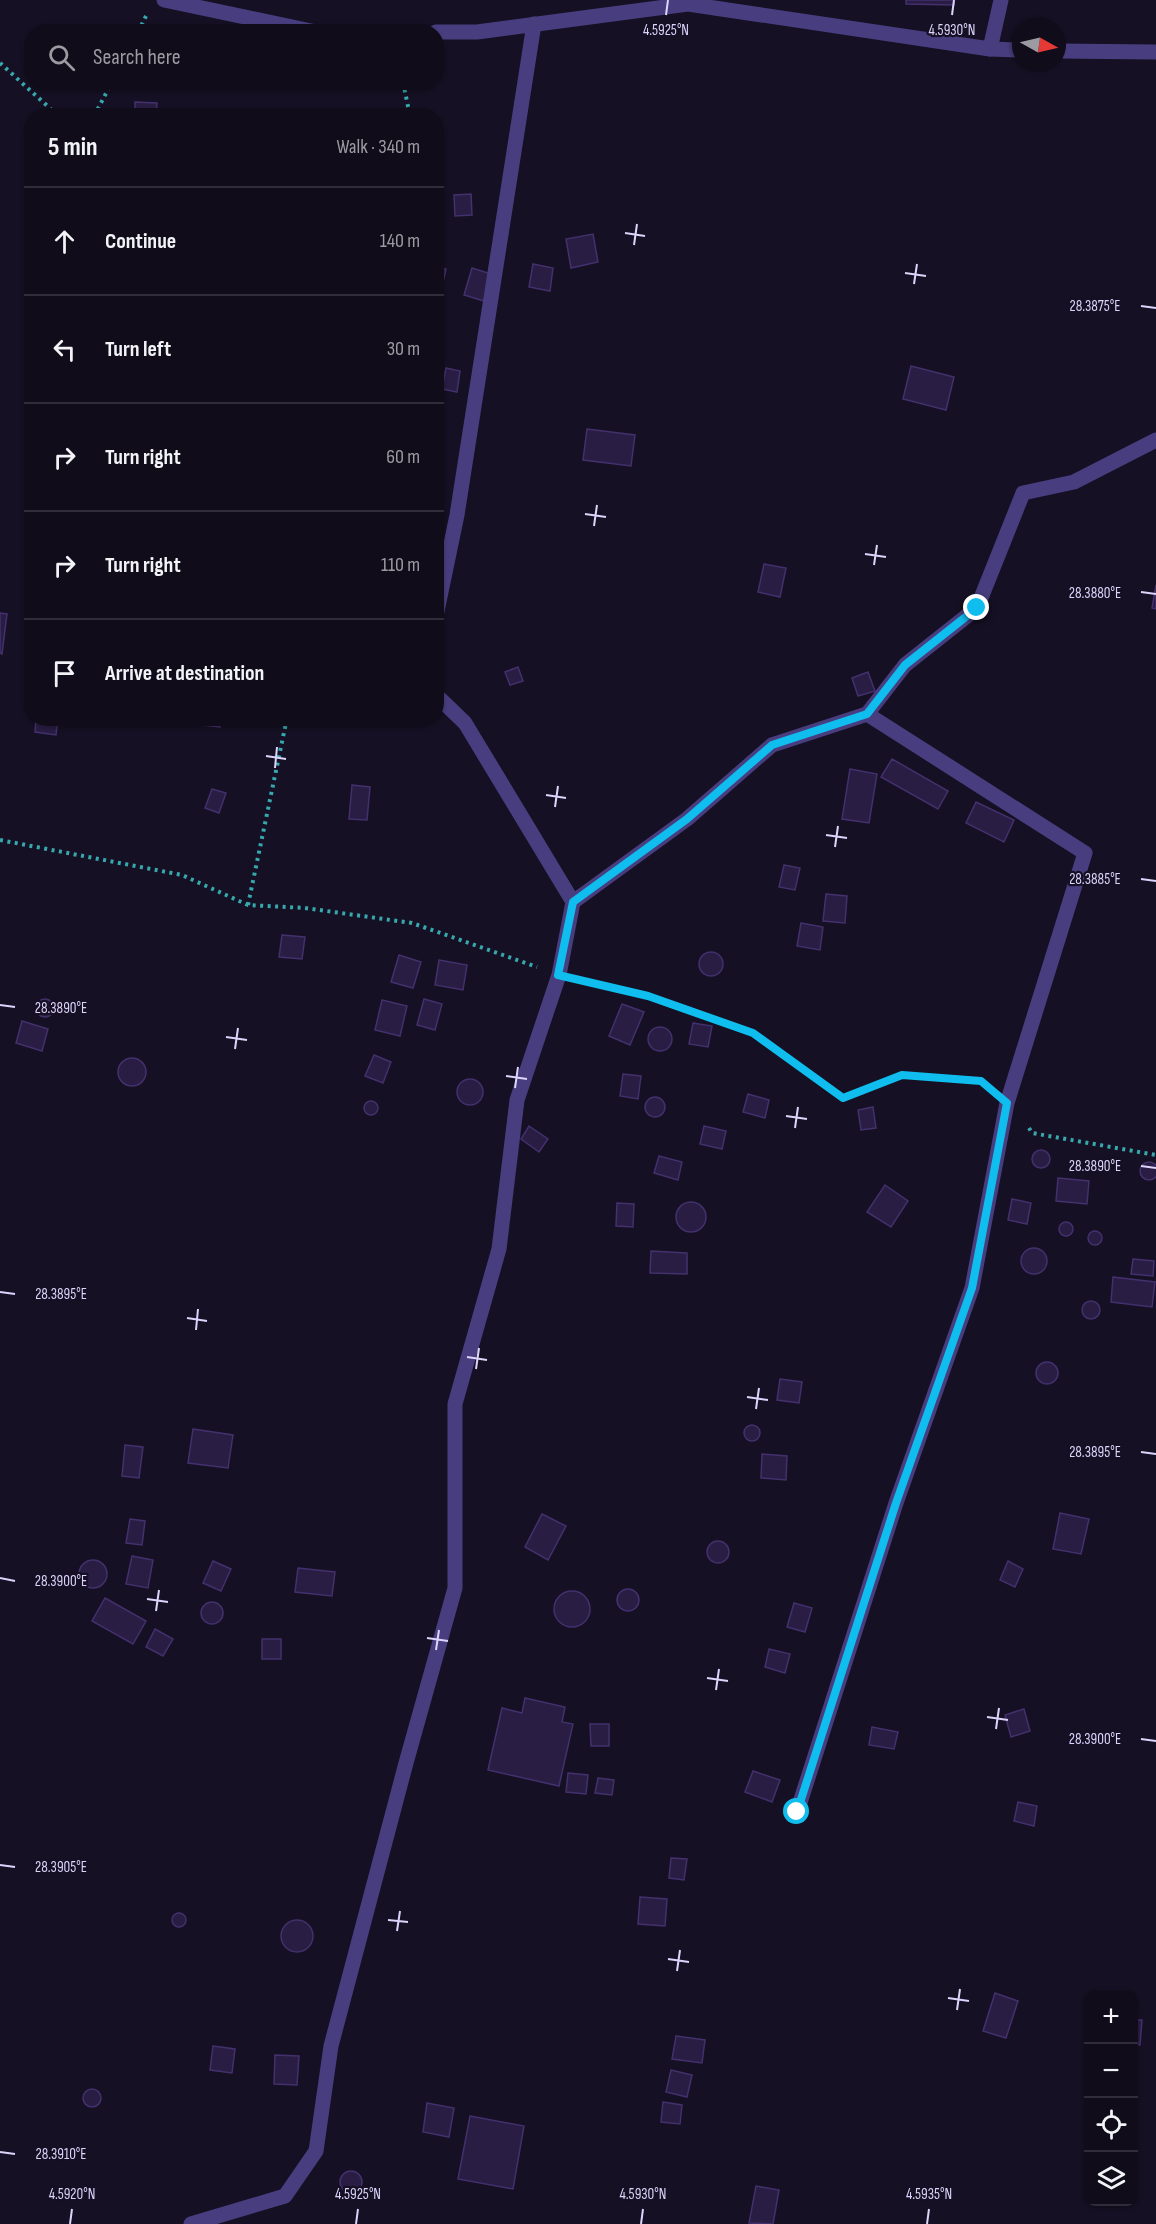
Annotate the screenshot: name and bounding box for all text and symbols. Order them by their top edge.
north arrow [1012,18,1066,72]
text: 4.5925°N [643,21,689,40]
text: 4.5930°N [929,21,975,40]
search box [24,24,444,90]
icon: search [45,41,78,74]
text: Search here [93,44,180,71]
text: 5 min [48,132,98,163]
text: Walk · 340 m [336,135,420,159]
icon: ahead [48,225,81,258]
text: Continue [105,228,176,255]
text: 140 m [380,229,420,253]
text: 28.3875°E [1070,297,1120,316]
icon: left [48,333,81,366]
text: Turn left [105,336,171,363]
text: 30 m [387,337,420,361]
icon: right [48,441,81,474]
text: Turn right [105,444,181,471]
text: 60 m [386,445,420,469]
icon: right [48,549,81,582]
text: Turn right [105,552,181,579]
text: 110 m [381,553,420,577]
text: 28.3880°E [1069,584,1121,603]
route end [963,594,989,620]
icon: arrive [48,657,81,690]
text: Arrive at destination [105,660,264,687]
text: 28.3885°E [1069,870,1121,889]
text: 28.3890°E [35,999,87,1018]
text: 28.3890°E [1069,1157,1121,1176]
text: 28.3895°E [35,1285,87,1304]
text: 28.3895°E [1069,1443,1121,1462]
text: 28.3900°E [35,1572,87,1591]
text: 28.3900°E [1069,1730,1121,1749]
route start [783,1798,809,1824]
text: 28.3905°E [35,1858,87,1877]
map controls [1084,1990,1138,2206]
button: + [1084,1990,1138,2044]
button: − [1084,2044,1138,2098]
button: locate [1084,2098,1138,2152]
text: 28.3910°E [35,2145,87,2164]
button: layers [1084,2152,1138,2206]
text: 4.5920°N [49,2185,95,2204]
text: 4.5925°N [335,2185,381,2204]
text: 4.5930°N [620,2185,666,2204]
text: 4.5935°N [906,2185,952,2204]

